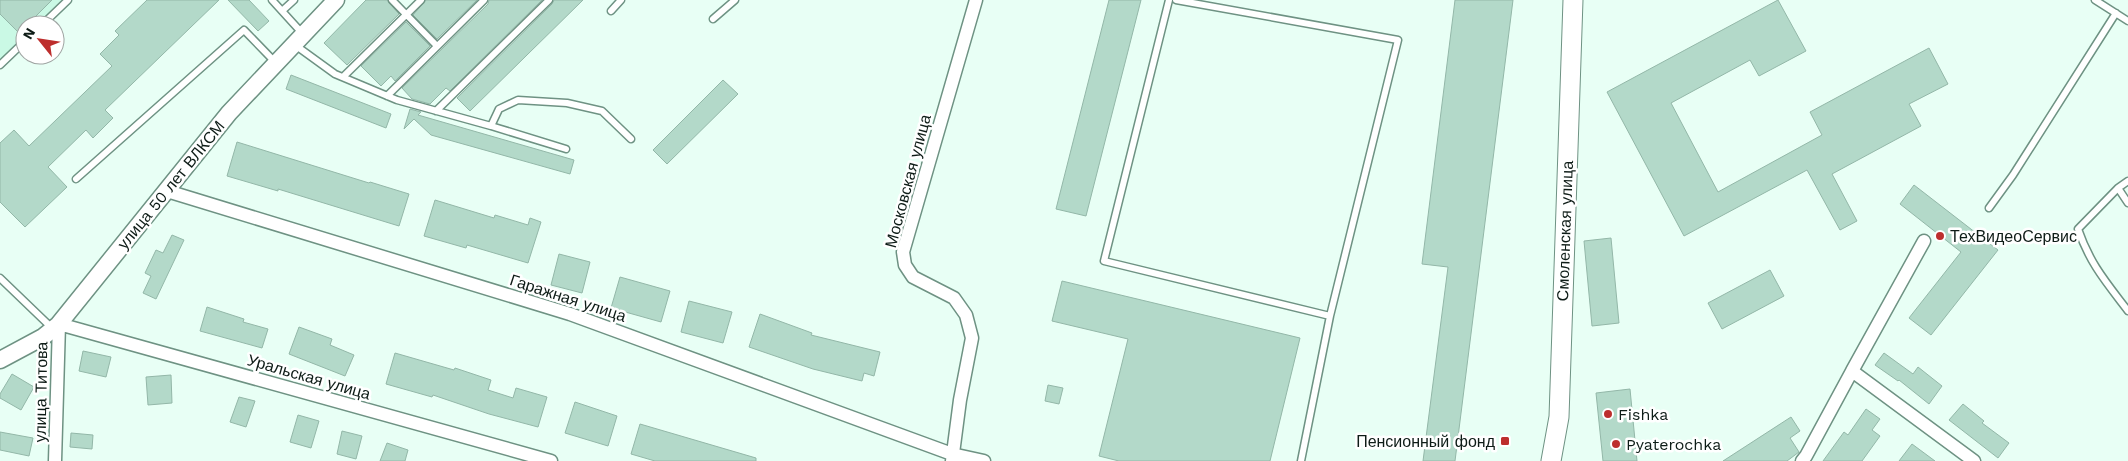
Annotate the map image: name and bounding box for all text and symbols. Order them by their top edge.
north arrow [15,15,65,65]
text: N [19,25,38,42]
street label: Московская улица [881,112,935,250]
street label: улица 50 лет ВЛКСМ [113,117,229,253]
street label: Смоленская улица [1553,160,1577,302]
place label: ТехВидеоСервис [1950,227,2077,246]
marker: ТехВидеоСервис [1934,230,1946,242]
street label: Гаражная улица [508,270,629,326]
street label: улица Титова [31,341,51,443]
street label: Уральская улица [245,350,373,404]
place label: Fishka [1618,405,1668,424]
marker: Fishka [1602,408,1614,420]
place label: Пенсионный фонд [1356,432,1496,451]
marker: Пенсионный фонд [1499,435,1511,447]
place label: Pyaterochka [1626,435,1721,454]
marker: Pyaterochka [1610,438,1622,450]

